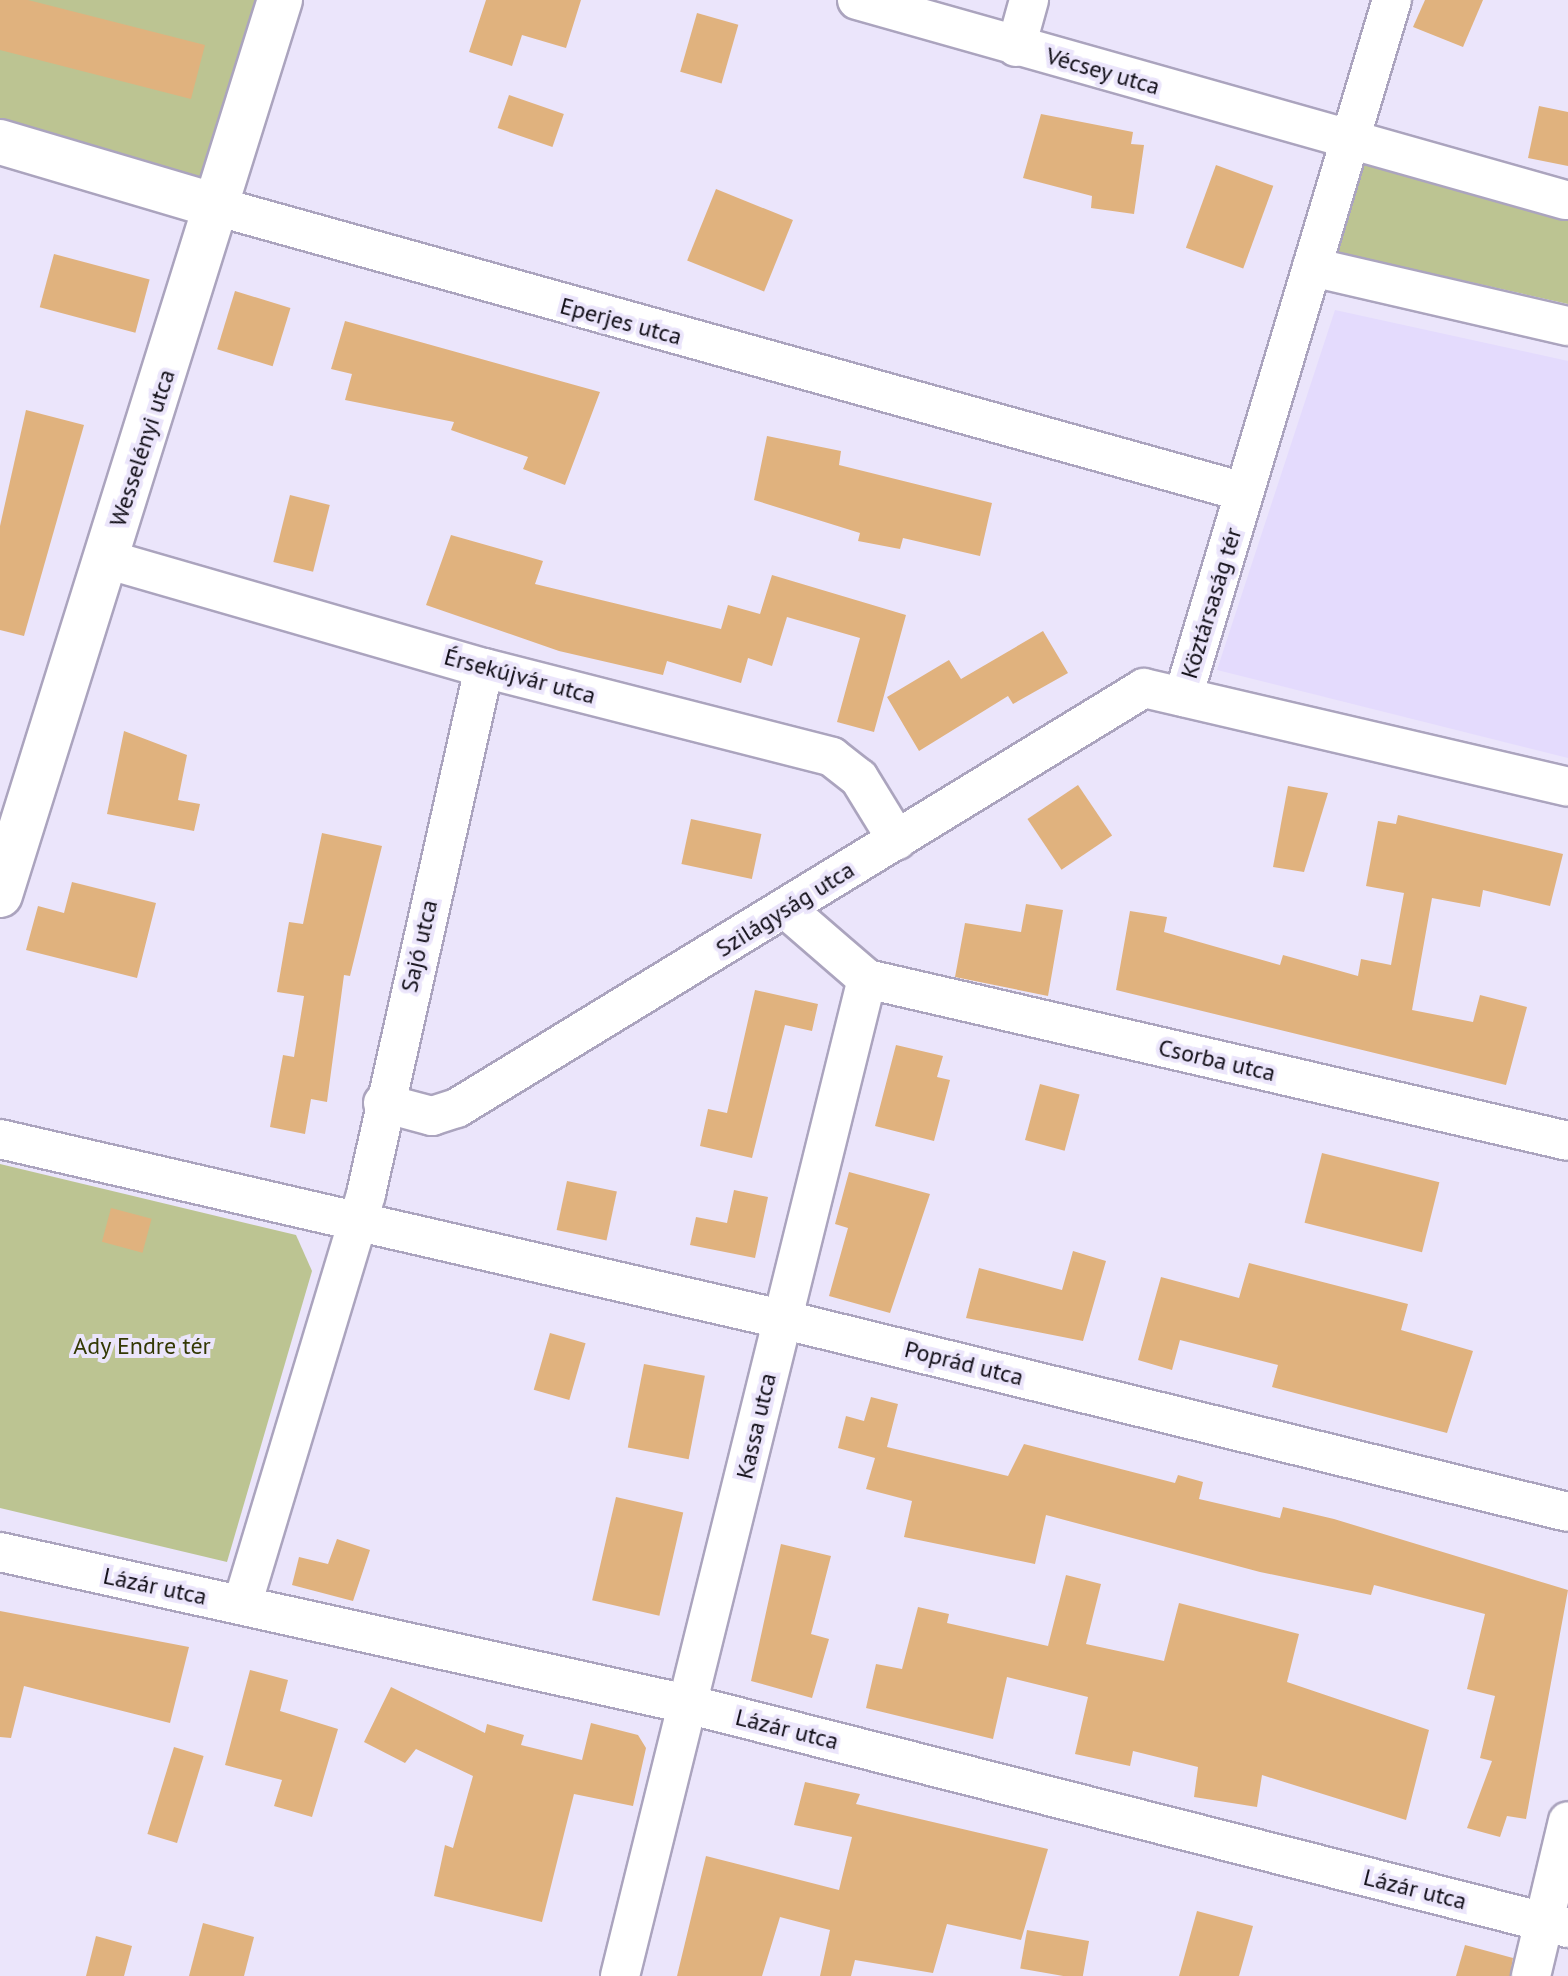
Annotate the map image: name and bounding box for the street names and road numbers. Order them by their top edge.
street label: Vécsey utca [1042,41,1164,101]
street label: Eperjes utca [557,291,685,351]
street label: Wesselényi utca [103,366,181,530]
street label: Köztársaság tér [1174,524,1248,682]
street label: Érsekújvár utca [441,642,599,710]
street label: Szilágyság utca [710,855,860,963]
street label: Sajó utca [394,897,444,995]
street label: Csorba utca [1156,1033,1278,1087]
street label: Poprád utca [902,1334,1026,1392]
street label: Kassa utca [730,1370,782,1482]
street label: Lázár utca [101,1561,209,1611]
street label: Lázár utca [733,1702,841,1756]
street label: Lázár utca [1361,1862,1469,1916]

